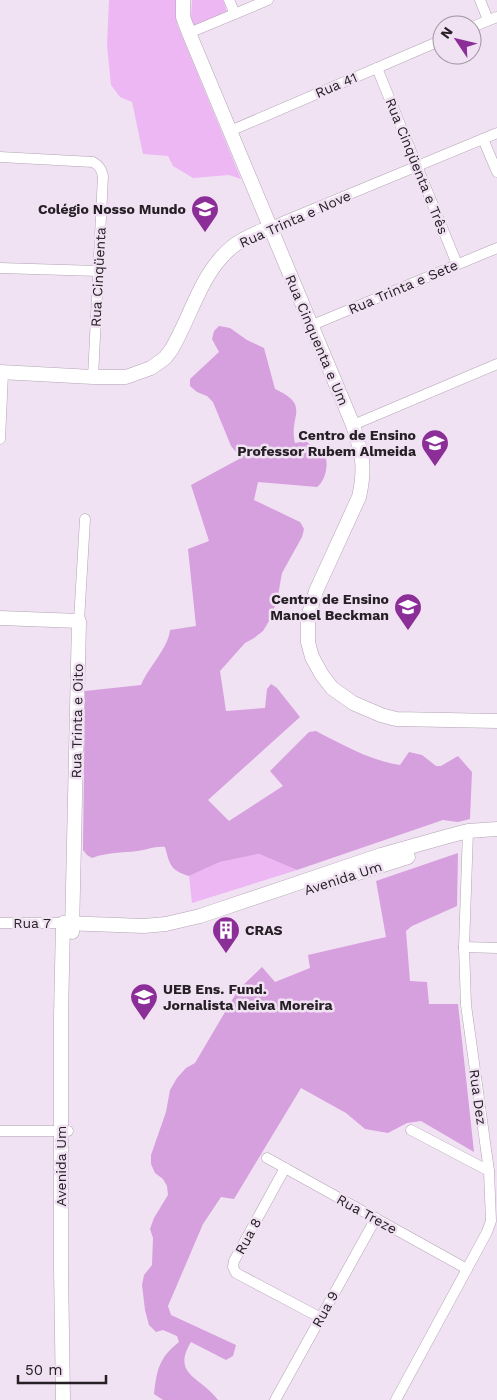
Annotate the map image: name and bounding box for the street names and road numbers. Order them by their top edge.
street label: Rua 41 [313,69,359,101]
street label: Rua Cinqüenta e Três [382,96,452,236]
street label: Rua Trinta e Nove [237,187,353,251]
street label: Rua Cinqüenta [87,227,109,327]
street label: Rua Trinta e Sete [346,257,460,317]
street label: Rua Cinquenta e Um [282,272,352,408]
street label: Rua Trinta e Oito [68,663,86,779]
street label: Avenida Um [302,858,384,898]
street label: Rua 7 [13,915,51,931]
street label: Rua Dez [466,1068,490,1126]
street label: Avenida Um [53,1126,69,1206]
street label: Rua Treze [334,1191,400,1237]
street label: Rua 8 [232,1215,264,1257]
street label: Rua 9 [309,1288,341,1330]

